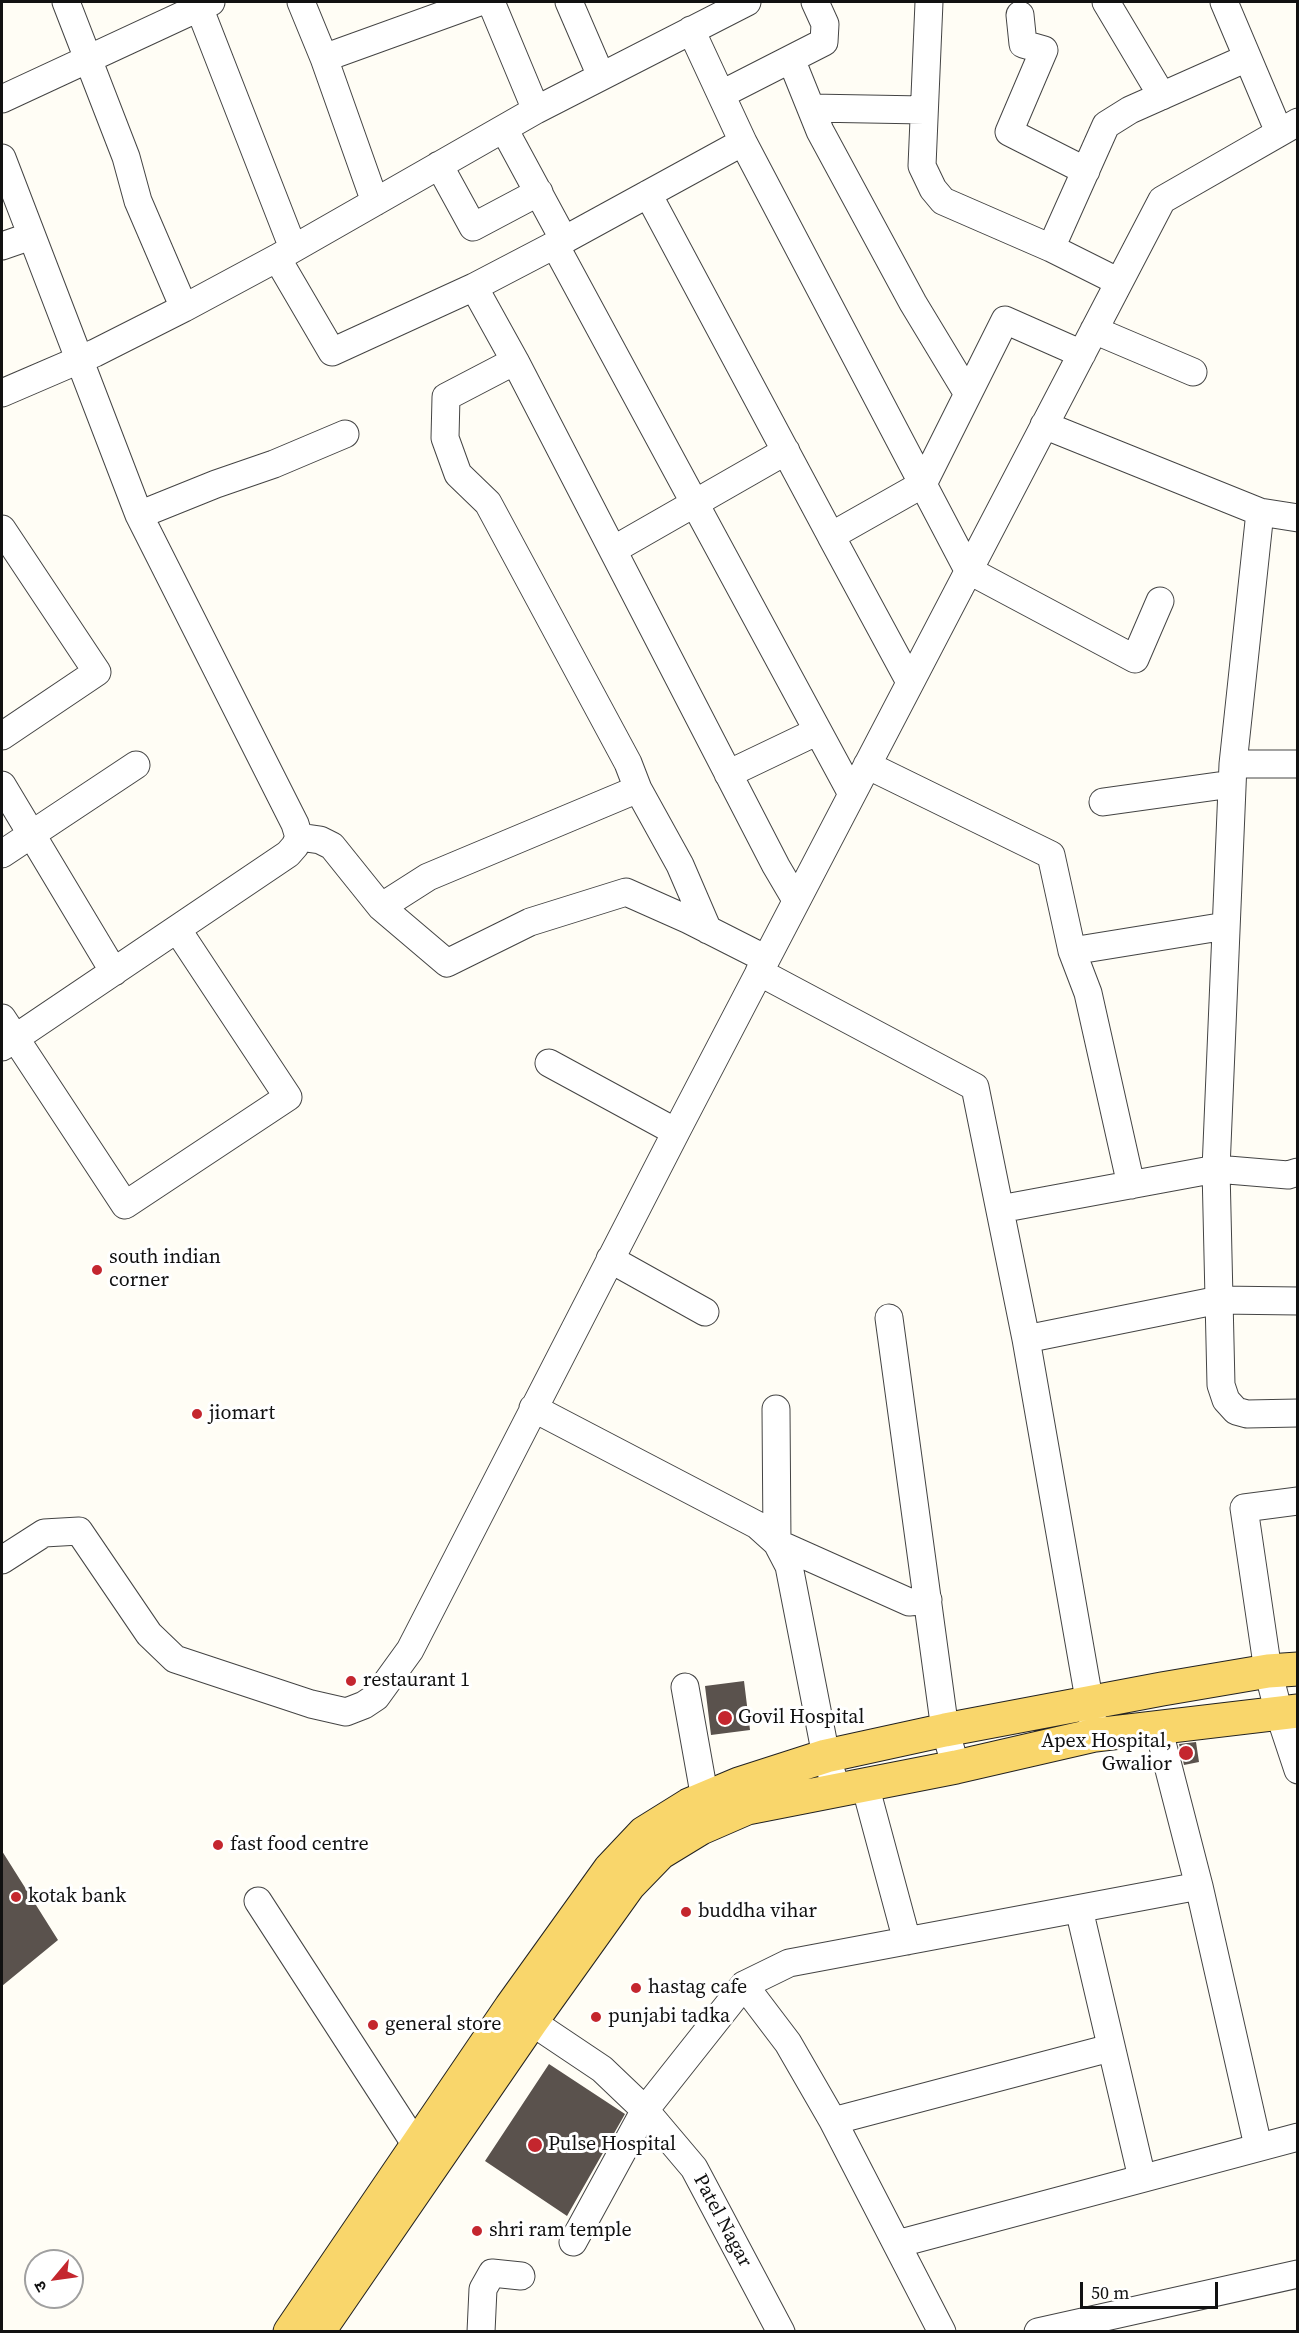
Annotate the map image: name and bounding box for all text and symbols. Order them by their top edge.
place label: south indian corner [109,1246,221,1293]
marker: south indian corner [90,1263,104,1277]
place label: jiomart [209,1402,275,1426]
marker: jiomart [190,1407,204,1421]
place label: restaurant 1 [363,1669,470,1693]
marker: restaurant 1 [344,1674,358,1688]
place label: Govil Hospital [738,1706,864,1730]
marker: Govil Hospital [716,1709,734,1727]
place label: Apex Hospital, Gwalior [1041,1730,1172,1777]
marker: Apex Hospital, Gwalior [1177,1744,1195,1762]
place label: fast food centre [230,1833,369,1857]
marker: fast food centre [211,1838,225,1852]
place label: kotak bank [28,1885,126,1909]
marker: kotak bank [9,1890,23,1904]
place label: buddha vihar [698,1900,817,1924]
marker: buddha vihar [679,1905,693,1919]
place label: hastag cafe [648,1976,747,2000]
marker: hastag cafe [629,1981,643,1995]
place label: punjabi tadka [608,2005,730,2029]
marker: punjabi tadka [589,2010,603,2024]
place label: general store [385,2013,501,2037]
marker: general store [366,2018,380,2032]
place label: Pulse Hospital [548,2133,676,2157]
marker: Pulse Hospital [526,2136,544,2154]
street label: Patel Nagar [687,2170,757,2272]
place label: shri ram temple [489,2219,632,2243]
marker: shri ram temple [470,2224,484,2238]
north arrow [24,2249,84,2309]
scale bar [1083,2270,1221,2308]
text: उ [28,2277,52,2296]
text: 50 m [1091,2280,1129,2305]

